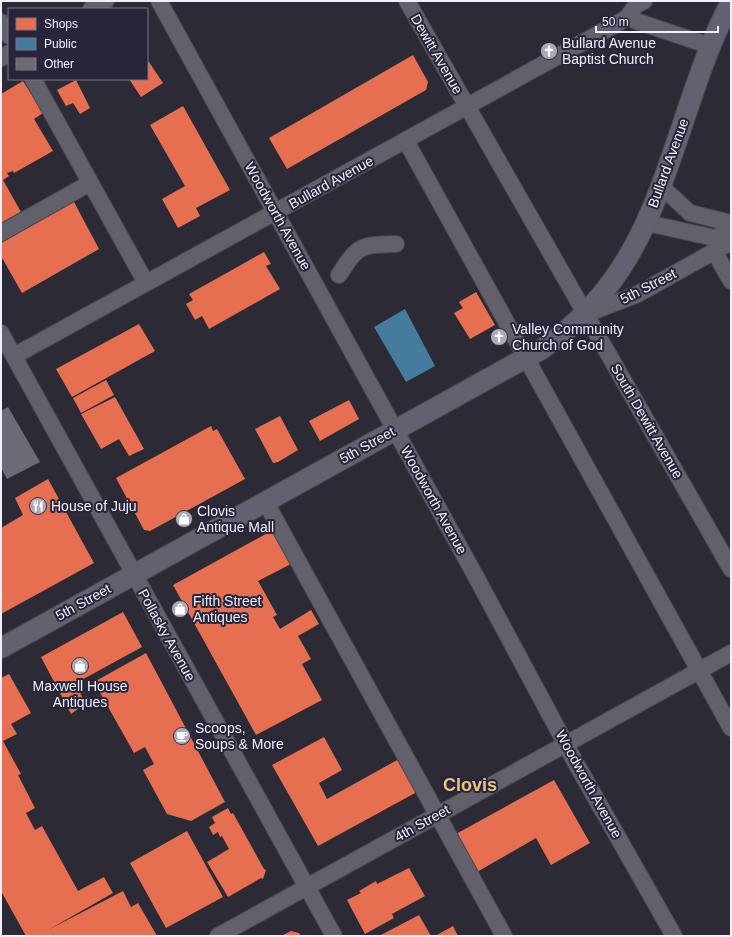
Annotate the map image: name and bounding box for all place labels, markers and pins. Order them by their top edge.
place label: Bullard Avenue Baptist Church [562,35,656,67]
church icon: Bullard Avenue Baptist Church [539,41,559,61]
place label: Valley Community Church of God [512,321,624,353]
church icon: Valley Community Church of God [489,327,509,347]
restaurant icon: House of Juju [28,496,48,516]
place label: House of Juju [51,498,137,514]
place label: Clovis Antique Mall [197,503,274,535]
shop icon: Clovis Antique Mall [174,509,194,529]
place label: Fifth Street Antiques [193,593,262,625]
shop icon: Fifth Street Antiques [170,599,190,619]
shop icon: Maxwell House Antiques [70,656,90,676]
place label: Maxwell House Antiques [33,678,128,710]
place label: Scoops, Soups & More [195,720,284,752]
cafe icon: Scoops, Soups & More [172,726,192,746]

